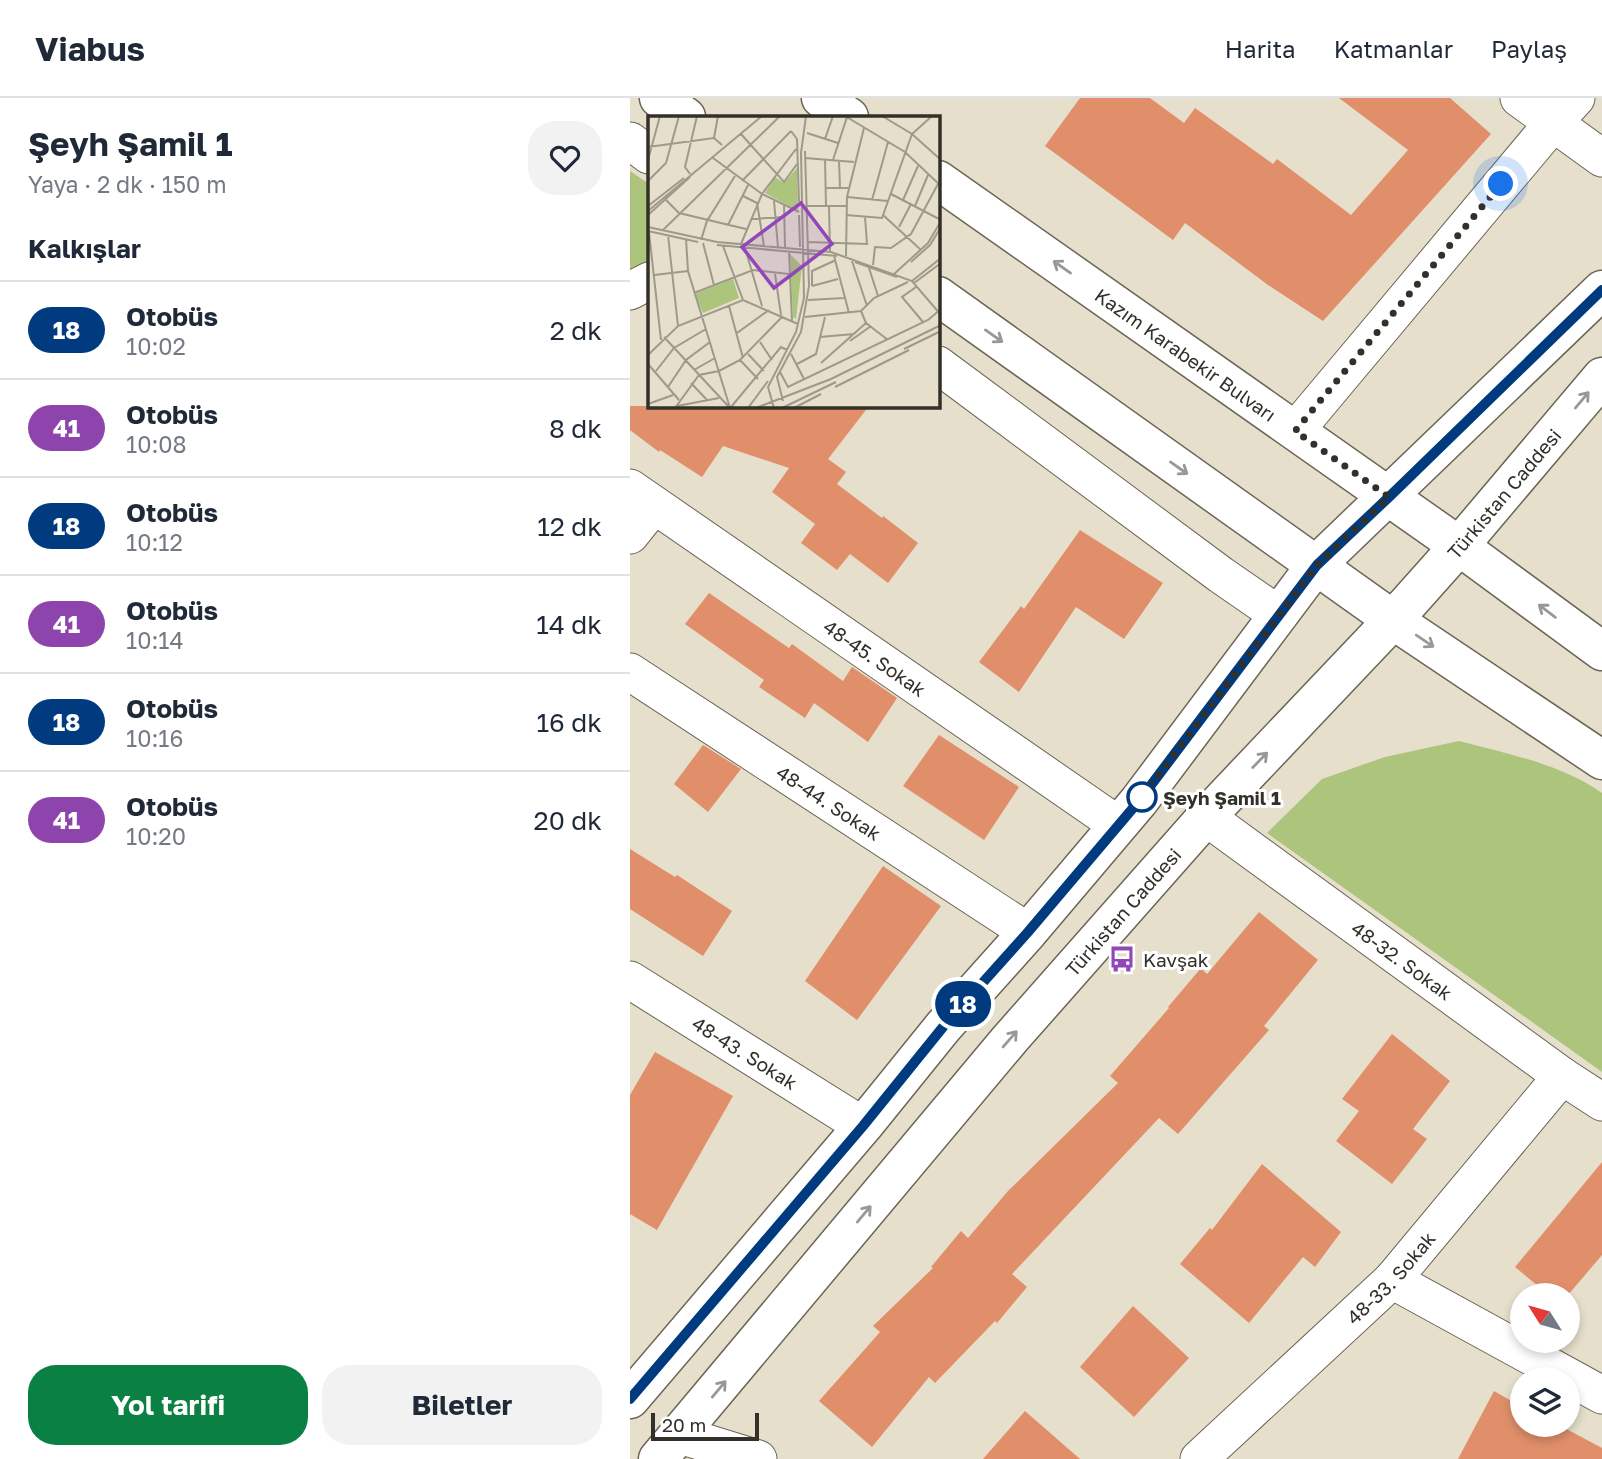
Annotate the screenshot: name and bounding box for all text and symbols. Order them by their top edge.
text: Viabus [35,29,145,68]
text: Harita [1225,34,1296,63]
text: Katmanlar [1334,34,1453,63]
text: Paylaş [1491,34,1567,63]
inset map [648,116,940,408]
button: heart [528,121,602,195]
text: Şeyh Şamil 1 [28,124,232,163]
your location [1483,166,1518,201]
text: Yaya · 2 dk · 150 m [28,170,227,198]
text: Kalkışlar [28,233,141,264]
one-way arrow [1053,260,1072,274]
street label: Kazım Karabekir Bulvarı [1091,283,1281,426]
text: Otobüs [126,301,218,332]
text: 18 [53,315,80,344]
text: 2 dk [550,315,602,346]
one-way arrow [984,329,1003,343]
text: 10:02 [126,332,186,360]
one-way arrow [1574,391,1590,409]
text: Otobüs [126,399,218,430]
text: 41 [53,413,80,442]
text: 8 dk [549,413,602,444]
street label: Türkistan Caddesi [1442,423,1565,563]
text: 10:08 [126,430,187,458]
one-way arrow [1169,461,1188,475]
text: Otobüs [126,497,218,528]
text: 18 [53,511,80,540]
text: 12 dk [537,511,602,542]
text: 10:12 [126,528,183,556]
text: Otobüs [126,595,218,626]
one-way arrow [1538,604,1557,618]
text: 41 [53,609,80,638]
text: 14 dk [536,609,602,640]
street label: 48-45. Sokak [820,614,931,701]
text: 10:14 [126,626,184,654]
one-way arrow [1415,634,1434,649]
text: Otobüs [126,693,218,724]
text: 18 [53,707,80,736]
text: 16 dk [536,707,602,738]
text: 10:16 [126,724,183,752]
one-way arrow [1251,752,1268,769]
street label: 48-44. Sokak [773,760,886,845]
marker: Şeyh Şamil 1 [1127,782,1157,812]
place label: Şeyh Şamil 1 [1163,786,1281,809]
text: Otobüs [126,791,218,822]
text: 41 [53,805,80,834]
text: 20 dk [534,805,602,836]
text: 10:20 [126,822,186,850]
street label: Türkistan Caddesi [1060,843,1185,980]
street label: 48-32. Sokak [1348,916,1457,1004]
bus stop icon: Kavşak [1107,944,1137,974]
place label: Kavşak [1143,948,1209,971]
line badge: 18 [932,981,994,1027]
text: 18 [949,989,977,1018]
street label: 48-43. Sokak [689,1011,802,1094]
one-way arrow [1002,1031,1018,1049]
one-way arrow [856,1205,872,1223]
street label: 48-33. Sokak [1341,1226,1440,1328]
north arrow [1510,1283,1580,1353]
map controls [1510,1283,1580,1437]
button: Yol tarifi [28,1365,308,1445]
button: Biletler [322,1365,602,1445]
button: layers [1510,1367,1580,1437]
one-way arrow [711,1380,726,1398]
scale bar [651,1410,760,1442]
text: 20 m [662,1413,706,1436]

